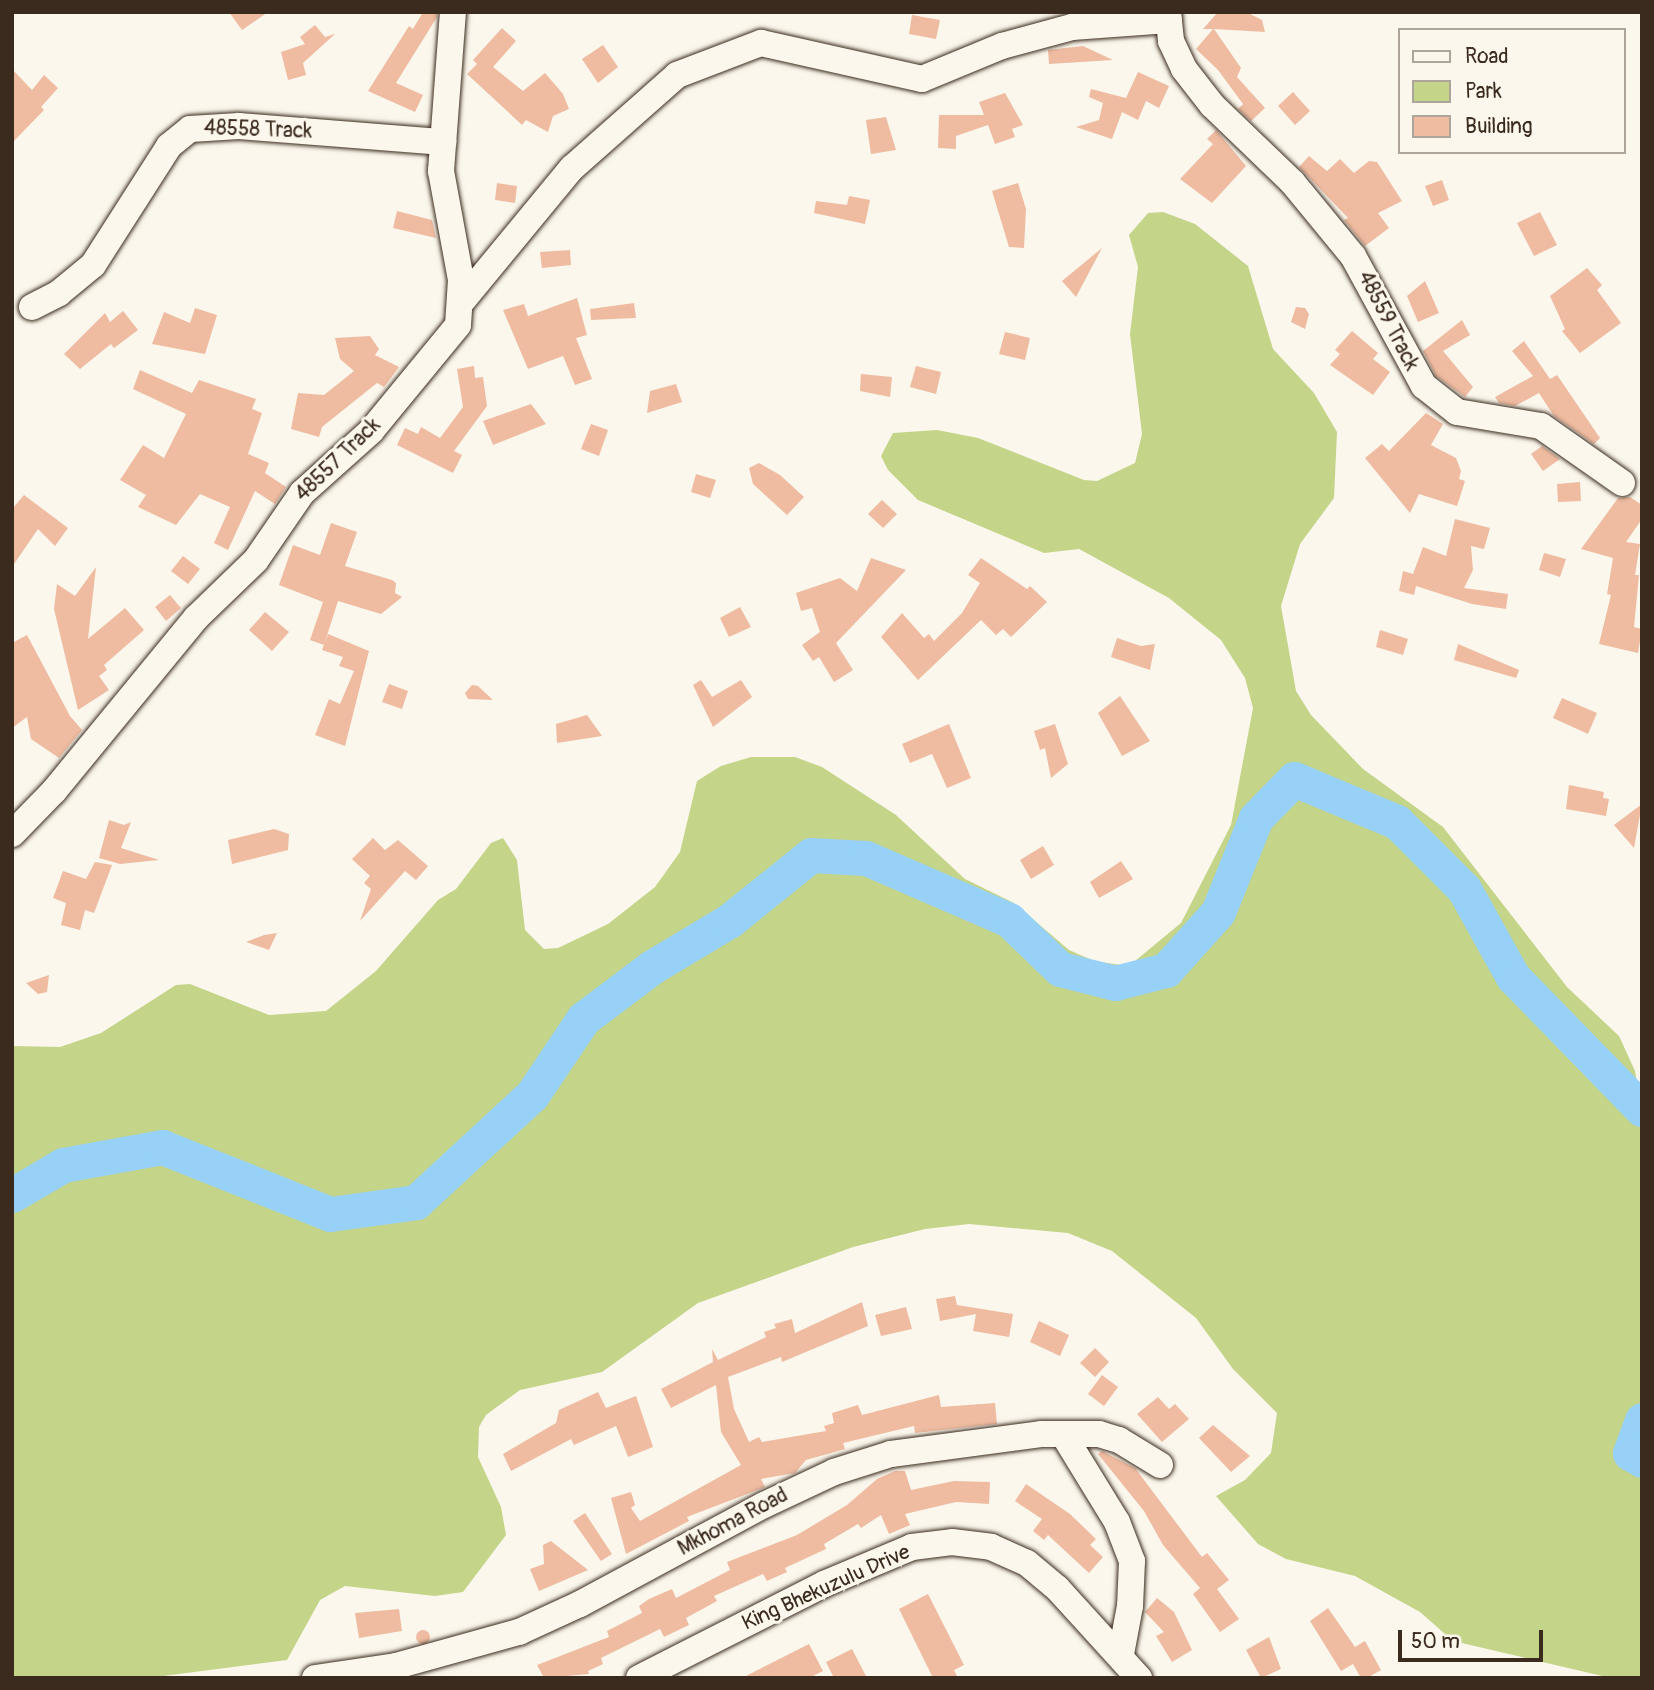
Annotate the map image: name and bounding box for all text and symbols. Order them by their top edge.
legend [1398,28,1626,154]
text: Road [1465,43,1509,70]
text: Park [1465,78,1502,105]
text: Building [1465,113,1532,140]
street label: 48558 Track [203,116,313,144]
street label: 48559 Track [1352,267,1424,375]
street label: 48557 Track [290,413,386,507]
street label: Mkhoma Road [674,1483,792,1561]
street label: King Bhekuzulu Drive [738,1540,914,1636]
scale bar [1402,1616,1547,1660]
text: 50 m [1411,1628,1460,1655]

